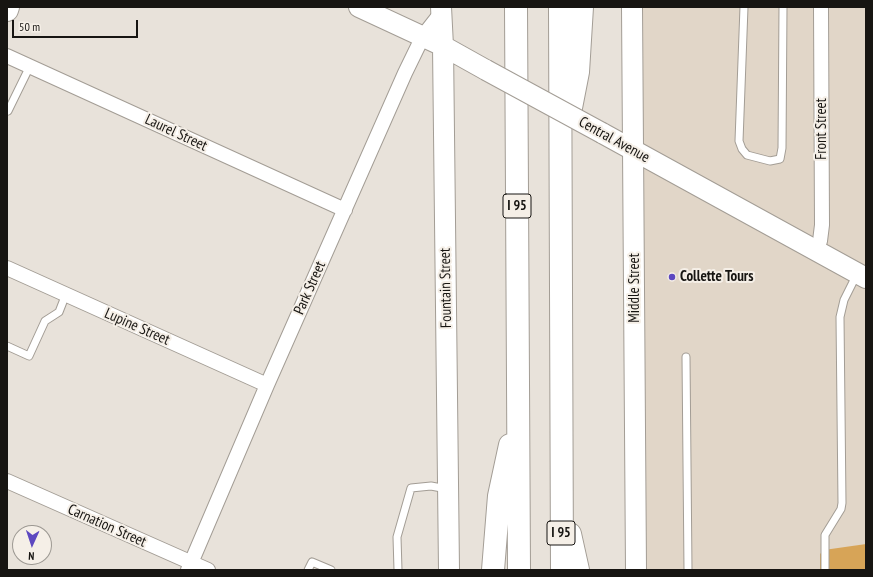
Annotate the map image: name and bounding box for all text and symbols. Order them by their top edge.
scale bar [14,12,140,38]
text: 50 m [19,19,40,34]
street label: Front Street [813,98,831,160]
street label: Laurel Street [142,111,210,155]
street label: Central Avenue [575,113,653,167]
road number: I 95 [503,194,531,218]
street label: Fountain Street [436,248,456,328]
street label: Middle Street [626,253,644,323]
street label: Park Street [290,259,330,317]
place label: Collette Tours [680,268,753,286]
marker: Collette Tours [667,272,677,282]
street label: Lupine Street [102,305,172,349]
street label: Carnation Street [65,501,149,551]
road number: I 95 [547,521,575,545]
north arrow [12,525,52,565]
text: N [28,549,35,563]

